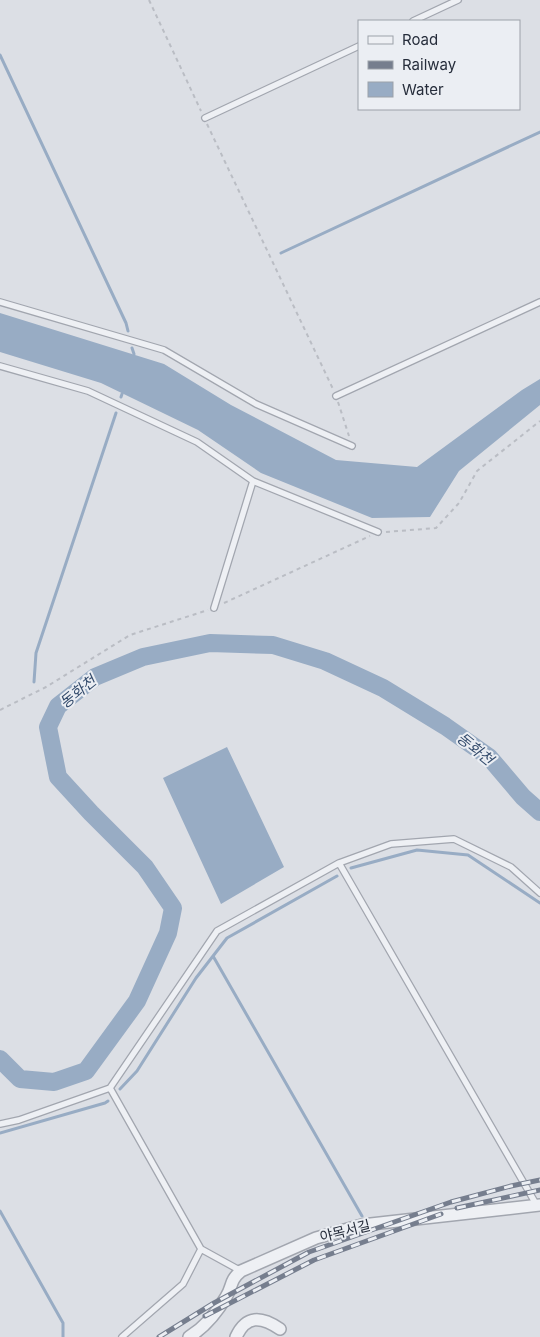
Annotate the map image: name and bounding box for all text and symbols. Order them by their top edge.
legend [358,20,520,110]
text: Road [402,30,438,49]
text: Railway [402,55,457,74]
text: Water [402,80,444,99]
water label: 동화천 [56,670,101,712]
water label: 동화천 [453,728,499,770]
street label: 야목서길 [318,1216,372,1245]

